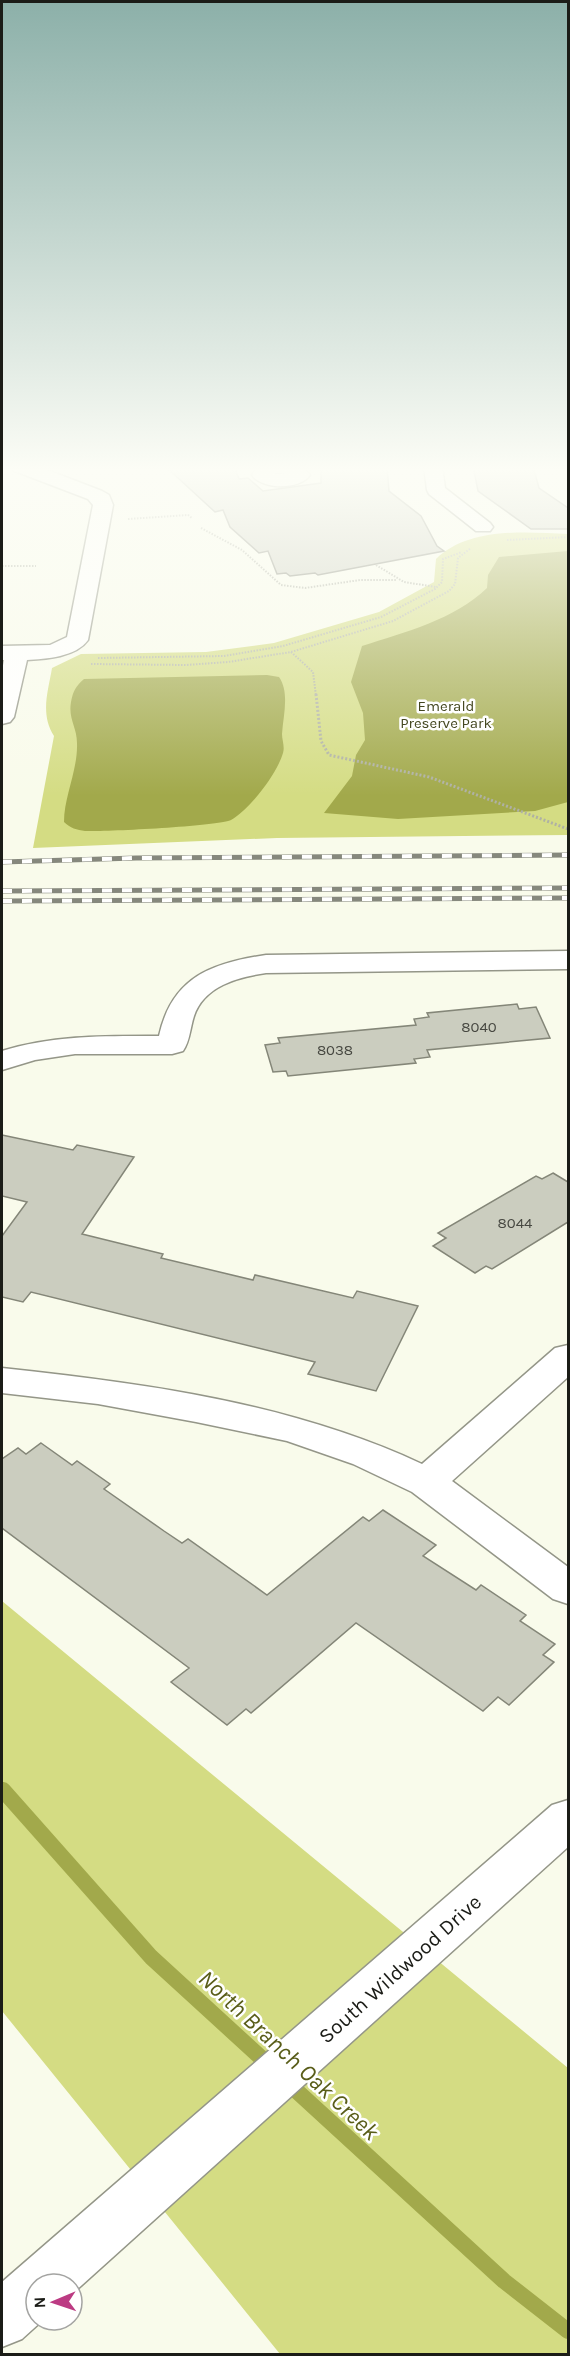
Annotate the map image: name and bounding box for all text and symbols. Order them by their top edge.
park label: Emerald Preserve Park [400,697,492,732]
house number: 8040 [461,1018,497,1036]
house number: 8038 [317,1041,353,1059]
house number: 8044 [498,1214,533,1232]
street label: South Wildwood Drive [314,1890,486,2048]
water label: North Branch Oak Creek [193,1964,386,2146]
north arrow [24,2272,84,2332]
text: N [30,2296,49,2309]

